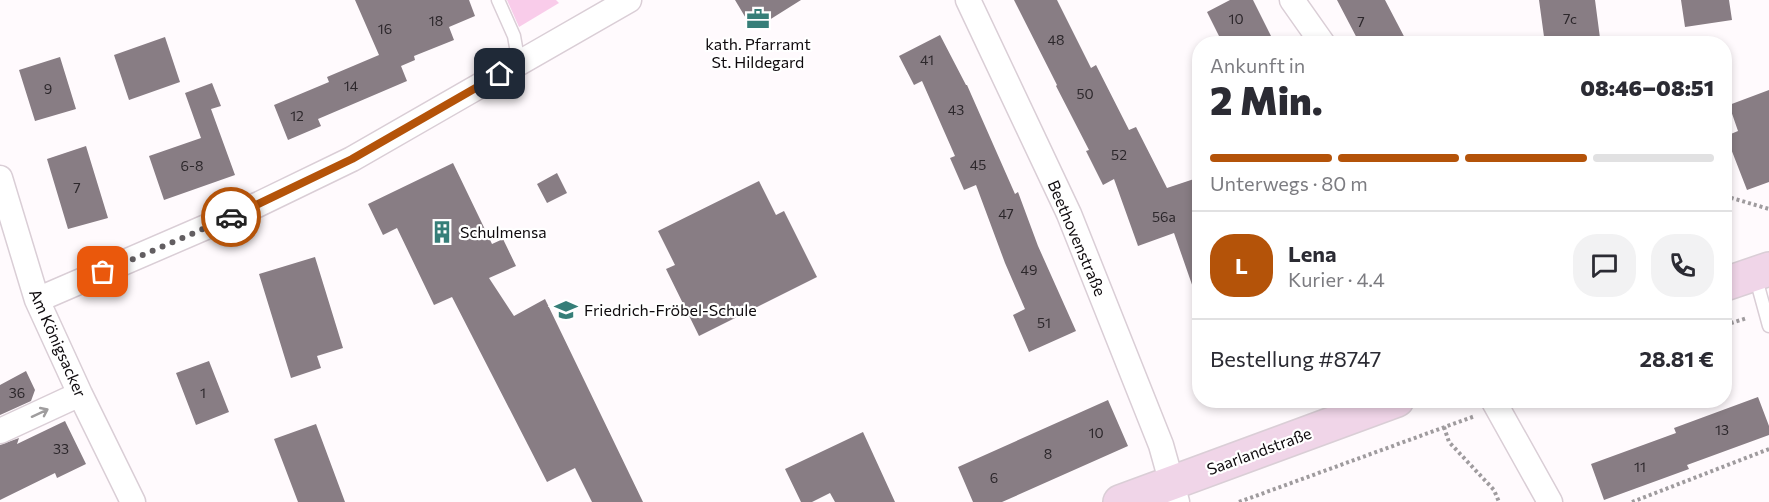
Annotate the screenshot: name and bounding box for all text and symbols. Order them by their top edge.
office icon: kath. Pfarramt St. Hildegard [745,6,771,32]
house number: 10 [1228,10,1244,27]
house number: 7c [1563,10,1577,27]
house number: 18 [429,12,443,29]
house number: 7 [1357,13,1365,30]
house number: 16 [378,20,392,37]
house number: 48 [1048,31,1064,48]
place label: kath. Pfarramt St. Hildegard [705,34,811,71]
pin [474,48,525,99]
house number: 41 [920,51,934,68]
text: Ankunft in [1210,53,1305,77]
icon: home [483,57,516,90]
text: 08:46–08:51 [1580,74,1714,101]
text: 2 Min. [1210,75,1323,123]
house number: 14 [344,77,359,94]
house number: 9 [44,80,52,97]
house number: 50 [1076,85,1094,102]
house number: 43 [948,101,964,118]
house number: 12 [290,107,304,124]
house number: 52 [1111,146,1127,163]
house number: 45 [970,156,986,173]
house number: 6-8 [181,157,203,174]
text: Unterwegs · 80 m [1210,171,1368,195]
street label: Beethovenstraße [1044,177,1110,299]
house number: 7 [73,179,81,196]
courier [201,187,261,247]
icon: car [215,201,248,234]
house number: 47 [998,205,1014,222]
house number: 56a [1152,208,1176,225]
building icon: Schulmensa [429,219,455,245]
place label: Schulmensa [460,222,547,241]
button: chat [1573,234,1636,297]
button: phone [1651,234,1714,297]
text: Lena [1288,240,1337,267]
pin [77,246,128,297]
text: L [1235,252,1248,279]
icon: bag [86,255,119,288]
house number: 49 [1021,261,1037,278]
text: Kurier · 4.4 [1288,267,1385,291]
street label: Am Königsacker [26,286,91,400]
school or university icon: Friedrich-Fröbel-Schule [553,297,579,323]
place label: Friedrich-Fröbel-Schule [584,300,757,319]
house number: 51 [1037,314,1051,331]
text: Bestellung #8747 [1210,345,1381,372]
text: 28.81 € [1640,345,1714,372]
house number: 36 [9,384,25,401]
house number: 1 [200,384,206,401]
one-way arrow [31,406,49,418]
house number: 13 [1715,421,1729,438]
street label: Saarlandstraße [1204,423,1314,478]
house number: 10 [1088,424,1104,441]
house number: 33 [53,440,69,457]
house number: 8 [1044,445,1052,462]
house number: 11 [1634,458,1646,475]
house number: 6 [990,469,998,486]

